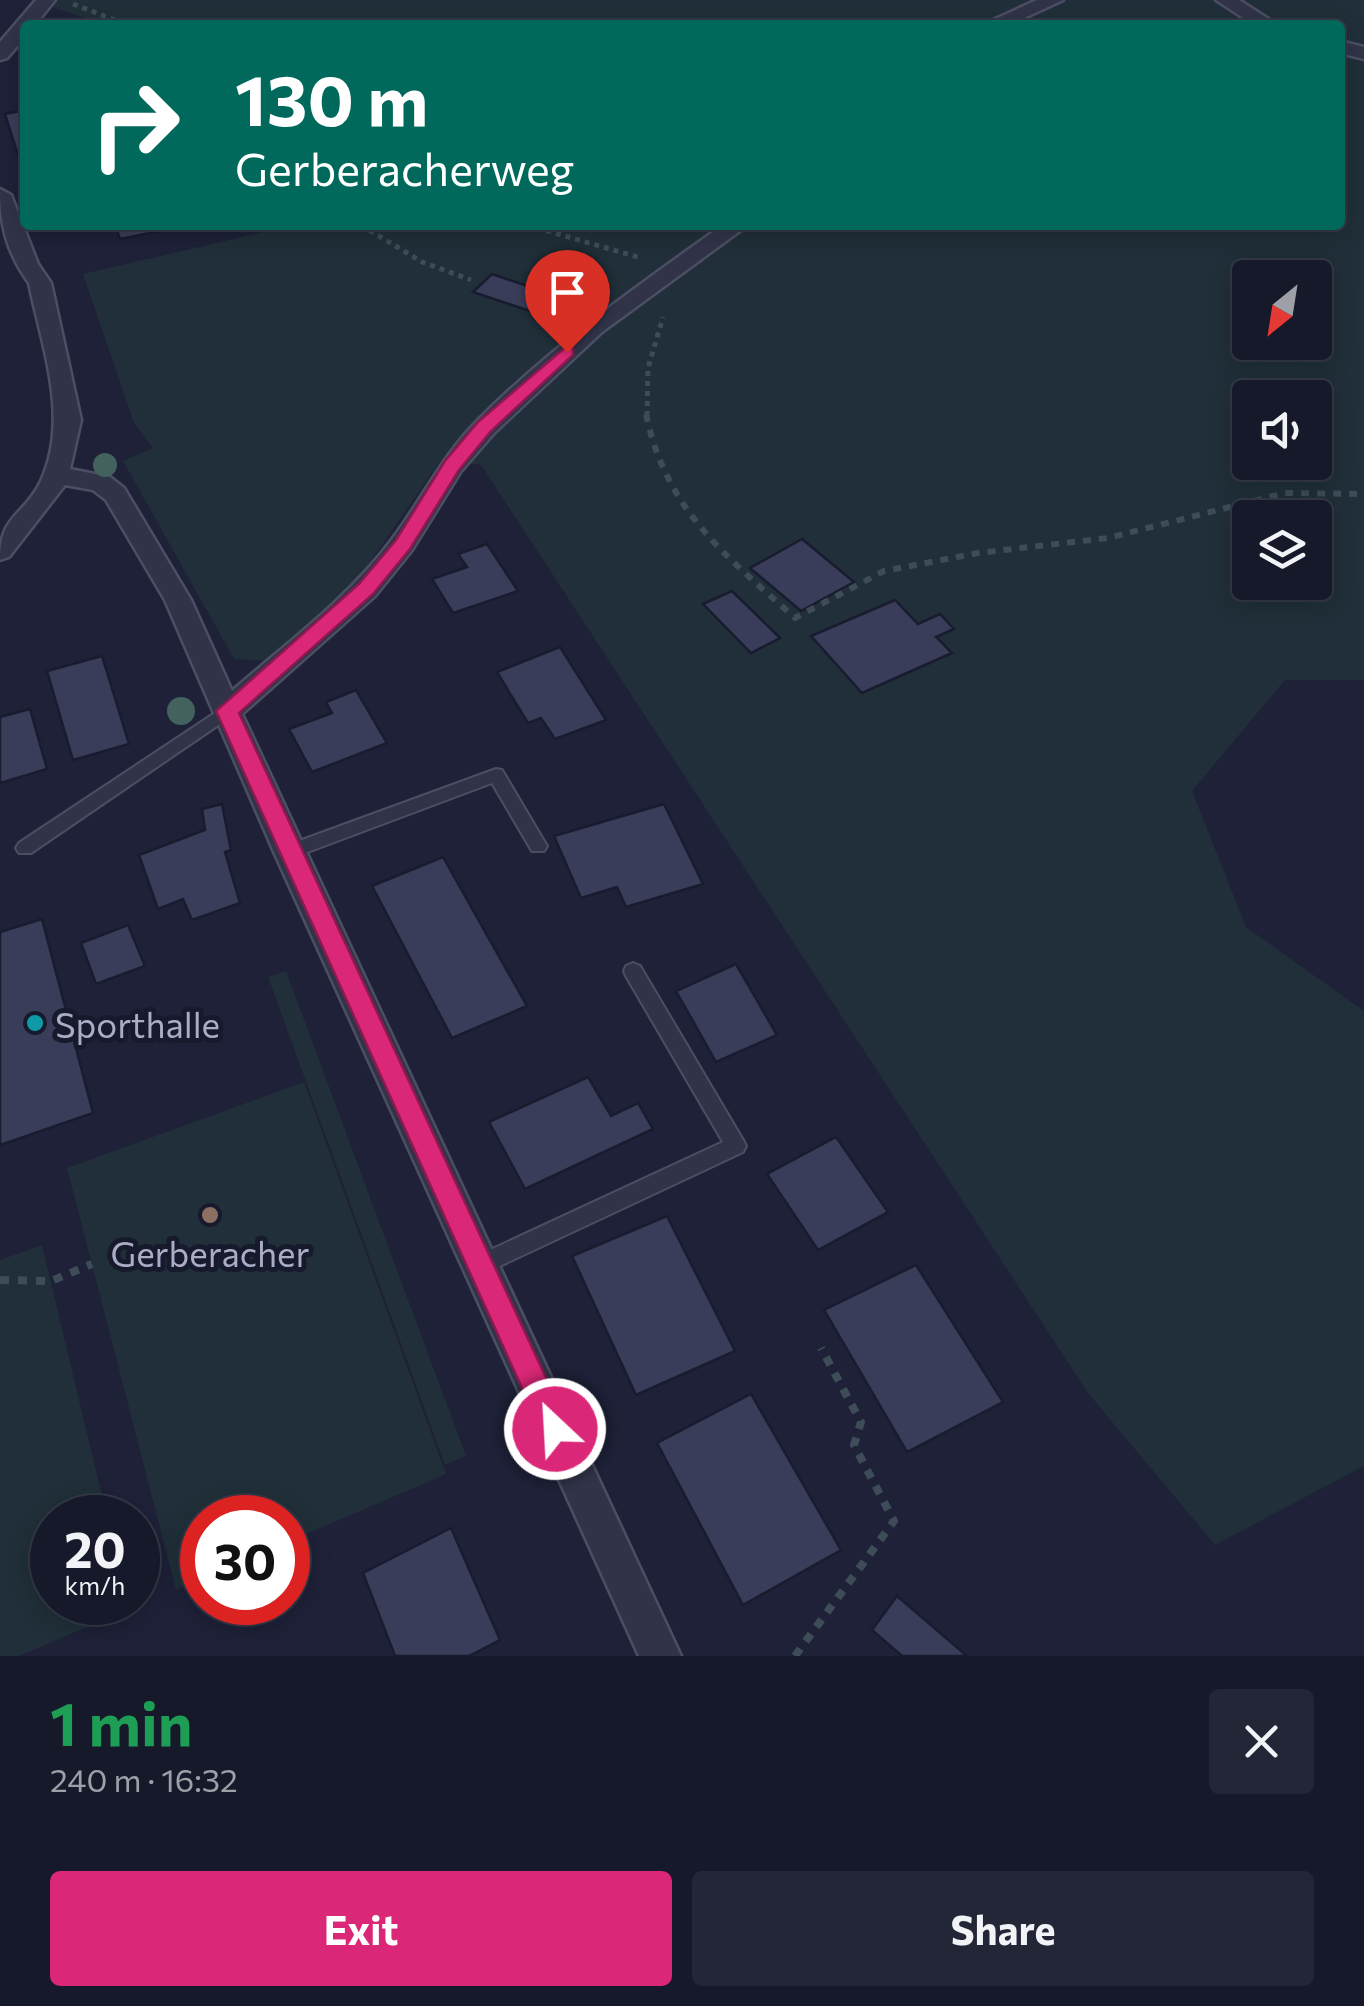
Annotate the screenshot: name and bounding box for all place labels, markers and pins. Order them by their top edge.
pin [525,250,610,353]
place label: Sporthalle [55,1002,220,1045]
marker: Sporthalle [24,1012,46,1034]
marker: Gerberacher [199,1204,221,1226]
place label: Gerberacher [110,1231,310,1274]

